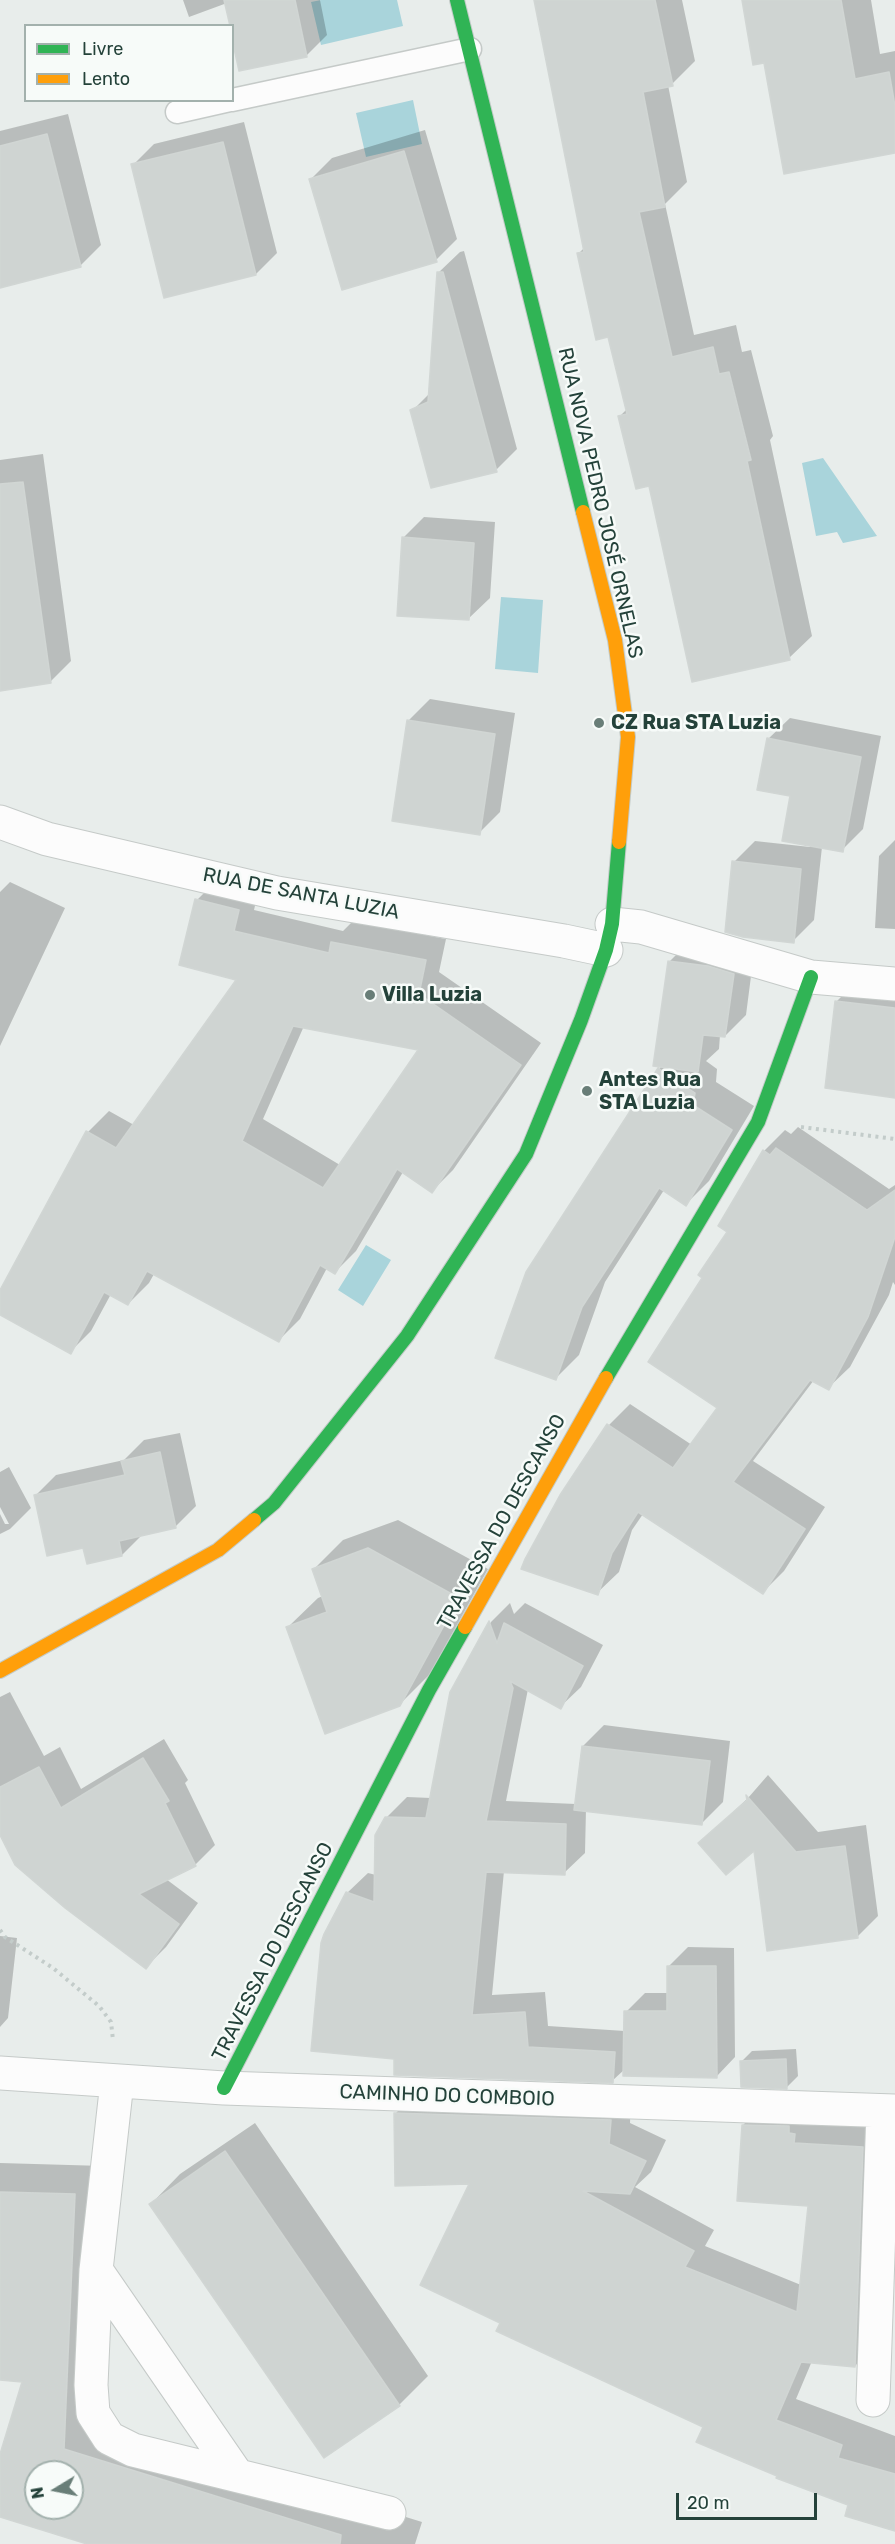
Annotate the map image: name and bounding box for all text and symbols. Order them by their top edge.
legend [24,24,234,102]
text: Livre [82,38,123,60]
text: Lento [82,68,130,90]
street label: RUA NOVA PEDRO JOSÉ ORNELAS [553,345,647,661]
place label: CZ Rua STA Luzia [611,711,781,735]
marker: CZ Rua STA Luzia [592,716,606,730]
street label: RUA DE SANTA LUZIA [201,863,401,925]
place label: Villa Luzia [382,983,482,1007]
marker: Villa Luzia [363,988,377,1002]
place label: Antes Rua STA Luzia [599,1068,701,1115]
marker: Antes Rua STA Luzia [580,1084,594,1098]
street label: TRAVESSA DO DESCANSO [433,1410,571,1634]
street label: TRAVESSA DO DESCANSO [207,1839,339,2065]
street label: CAMINHO DO COMBOIO [339,2080,555,2112]
north arrow [24,2460,84,2520]
scale bar [679,2481,820,2519]
text: N [27,2486,48,2500]
text: 20 m [687,2492,729,2514]

